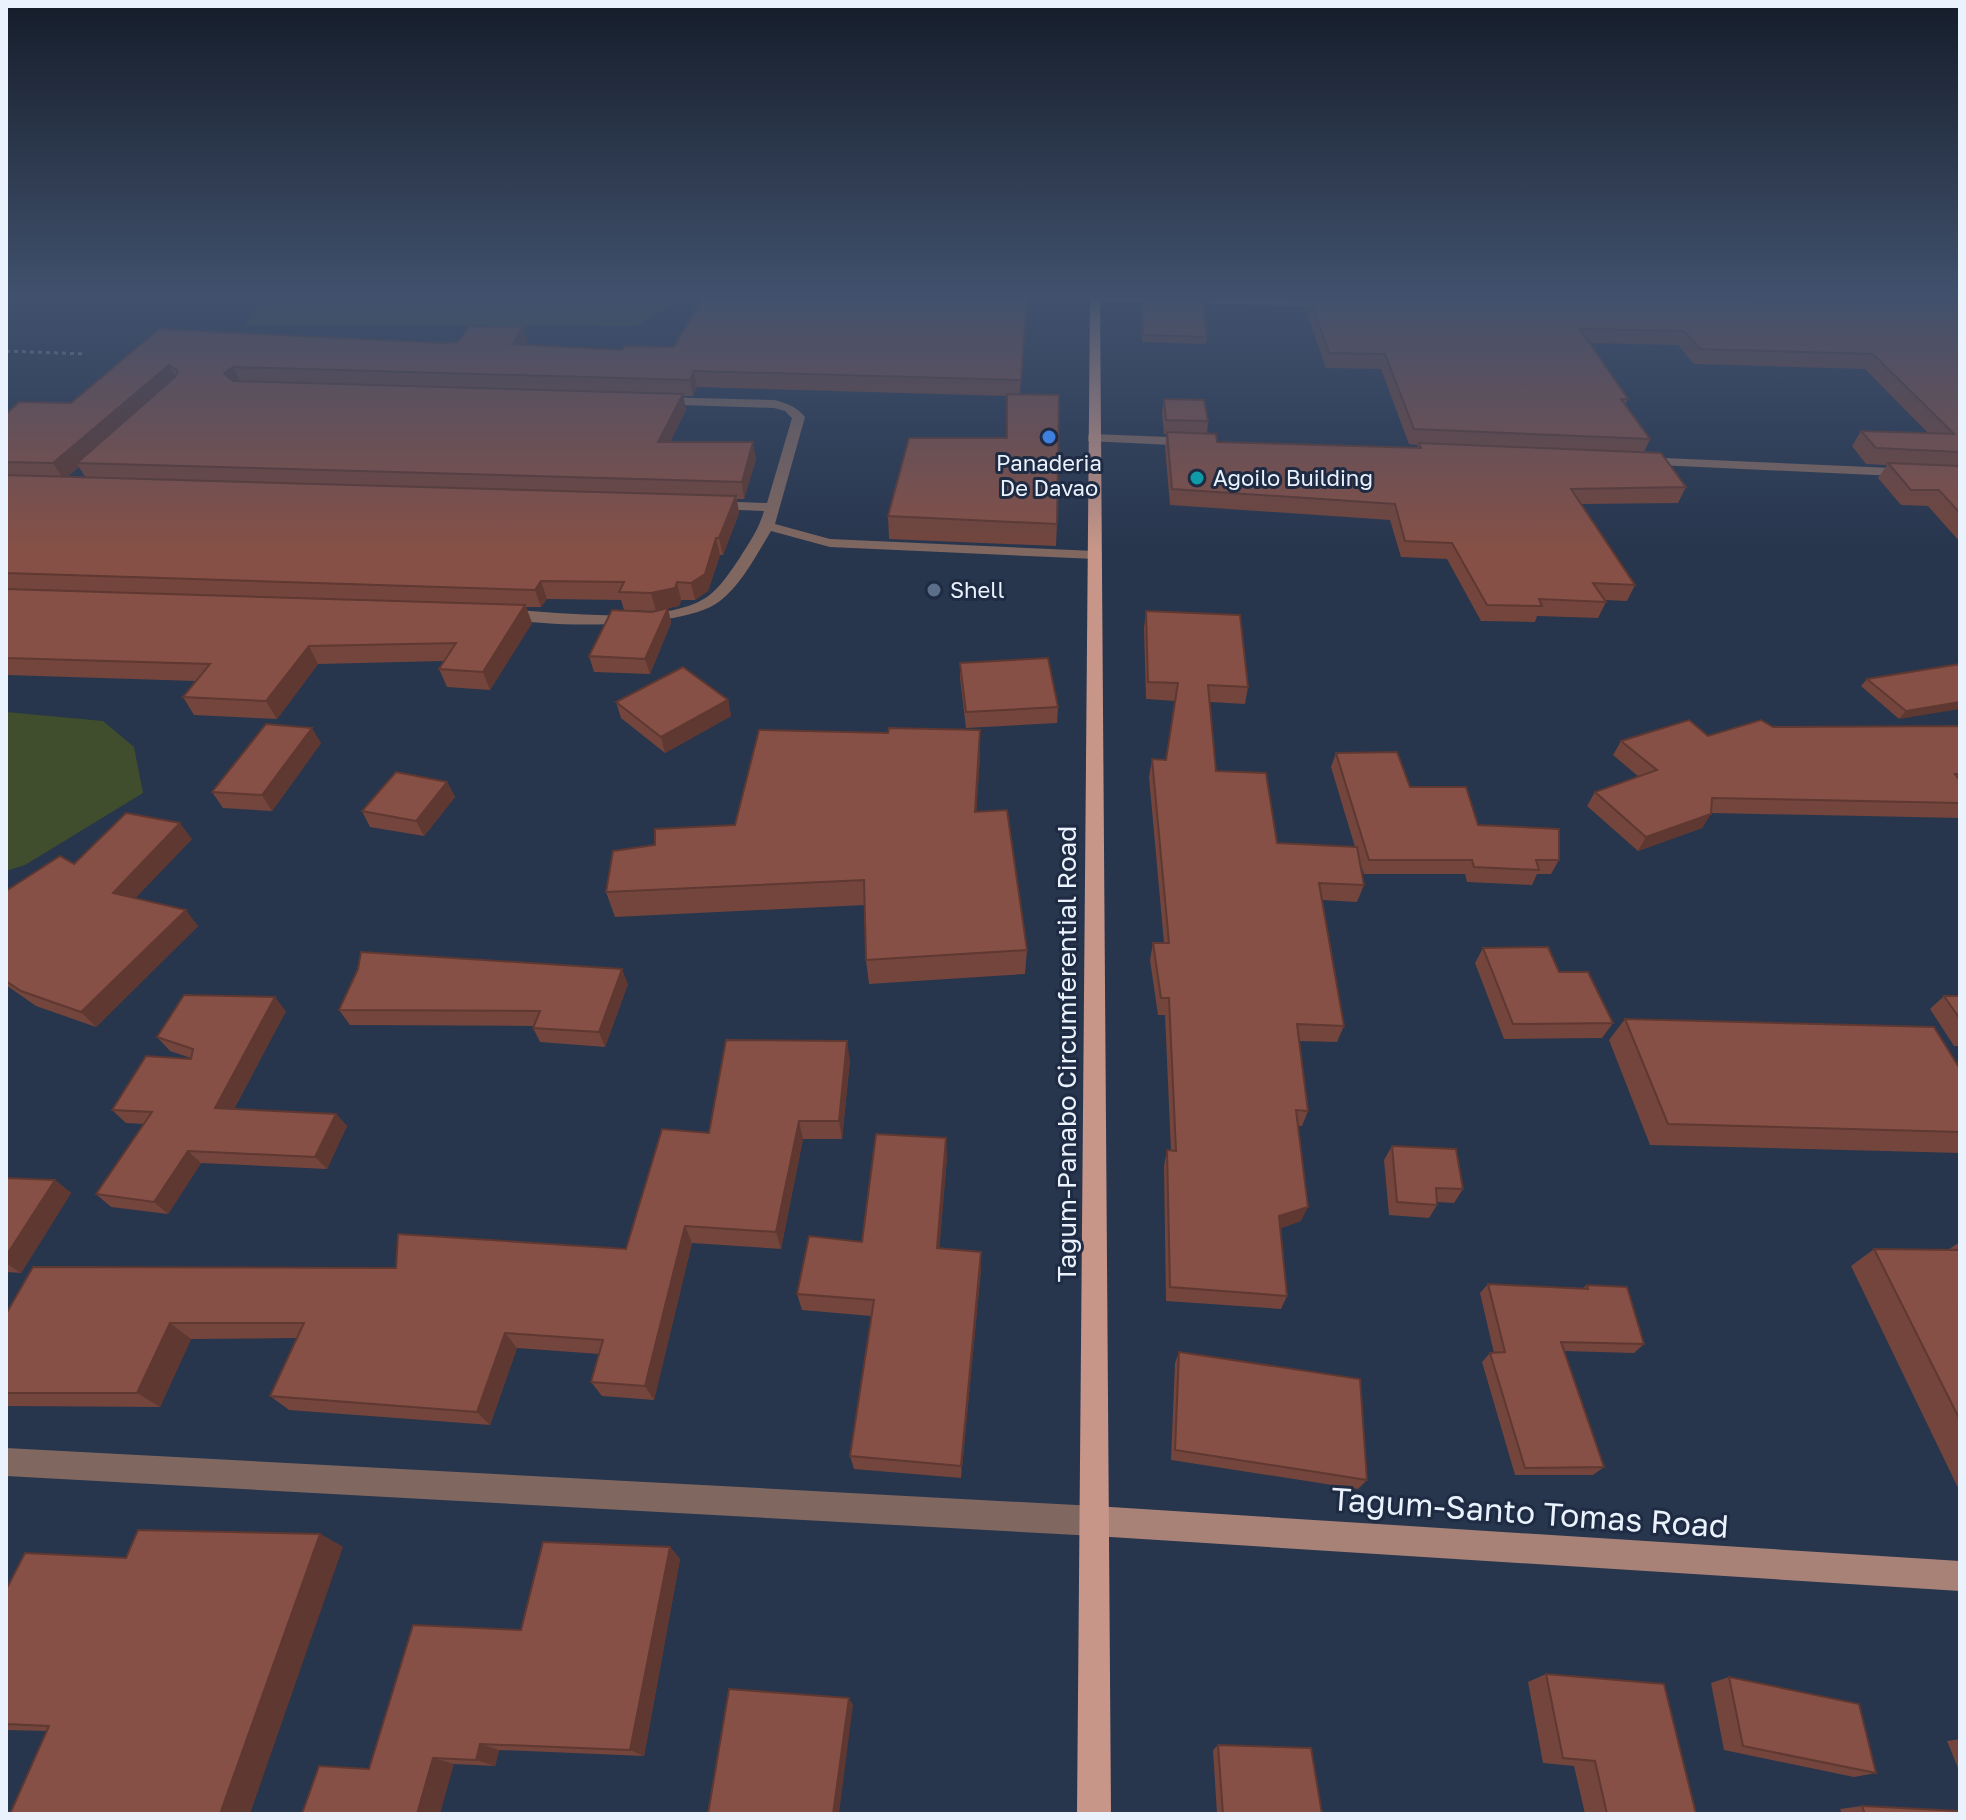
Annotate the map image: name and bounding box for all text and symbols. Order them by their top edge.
marker: Panaderia De Davao [1040,428,1058,446]
place label: Panaderia De Davao [996,449,1102,501]
place label: Agoilo Building [1213,464,1373,491]
marker: Agoilo Building [1188,469,1206,487]
place label: Shell [950,576,1004,603]
marker: Shell [925,581,943,599]
street label: Tagum-Panabo Circumferential Road [1051,826,1082,1282]
street label: Tagum-Santo Tomas Road [1330,1479,1730,1545]

